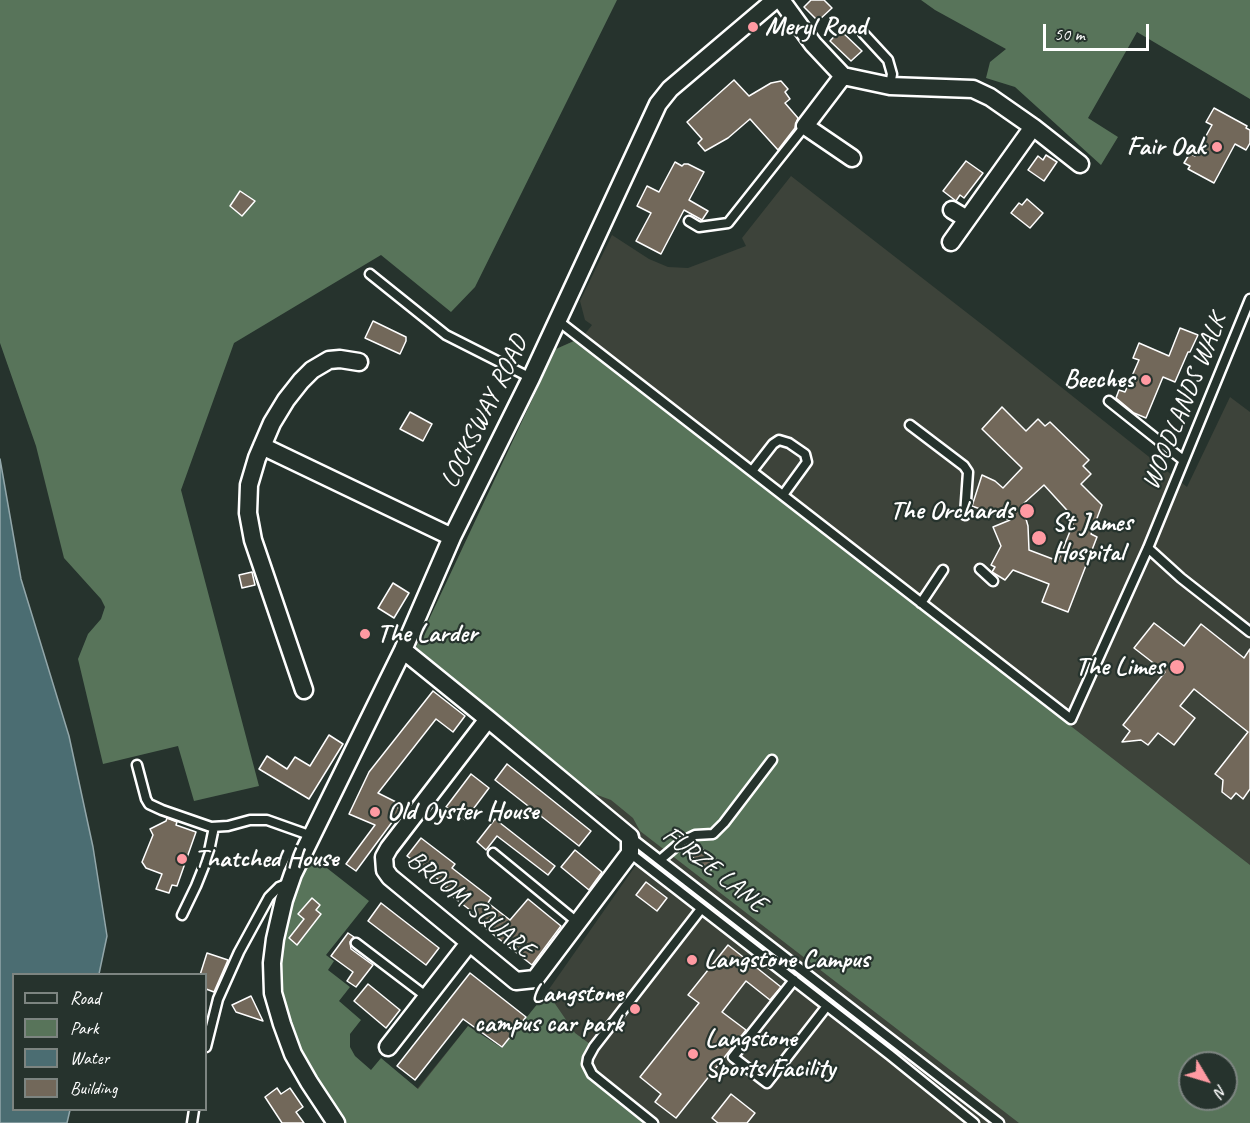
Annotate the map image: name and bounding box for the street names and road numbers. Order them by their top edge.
street label: WOODLANDS WALK [1136,310,1234,494]
street label: LOCKSWAY ROAD [435,331,535,493]
street label: FURZE LANE [656,820,772,920]
street label: BROOM SQUARE [400,844,540,966]

